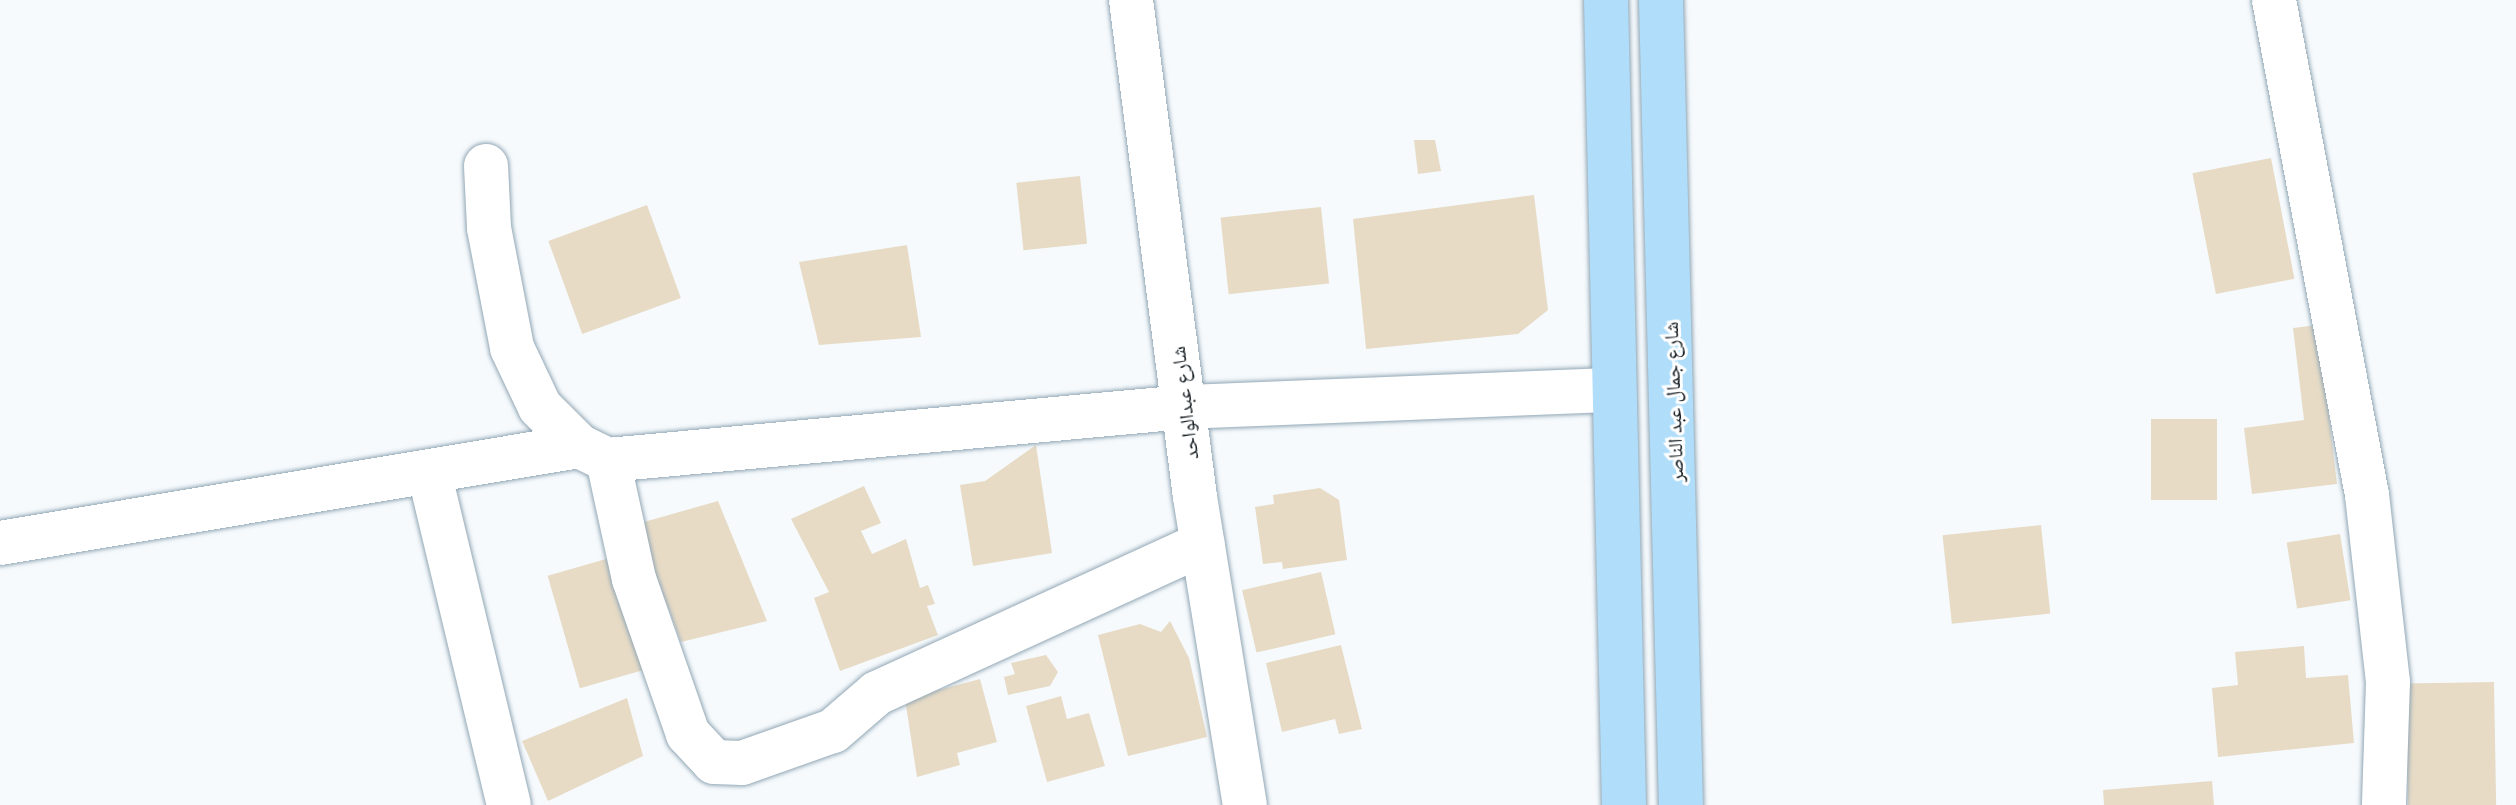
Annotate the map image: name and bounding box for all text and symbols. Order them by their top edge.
street label: شارع جمال عبد الناصر [1658,321,1688,483]
street label: شارع عبدالواحد [1165,345,1203,461]

